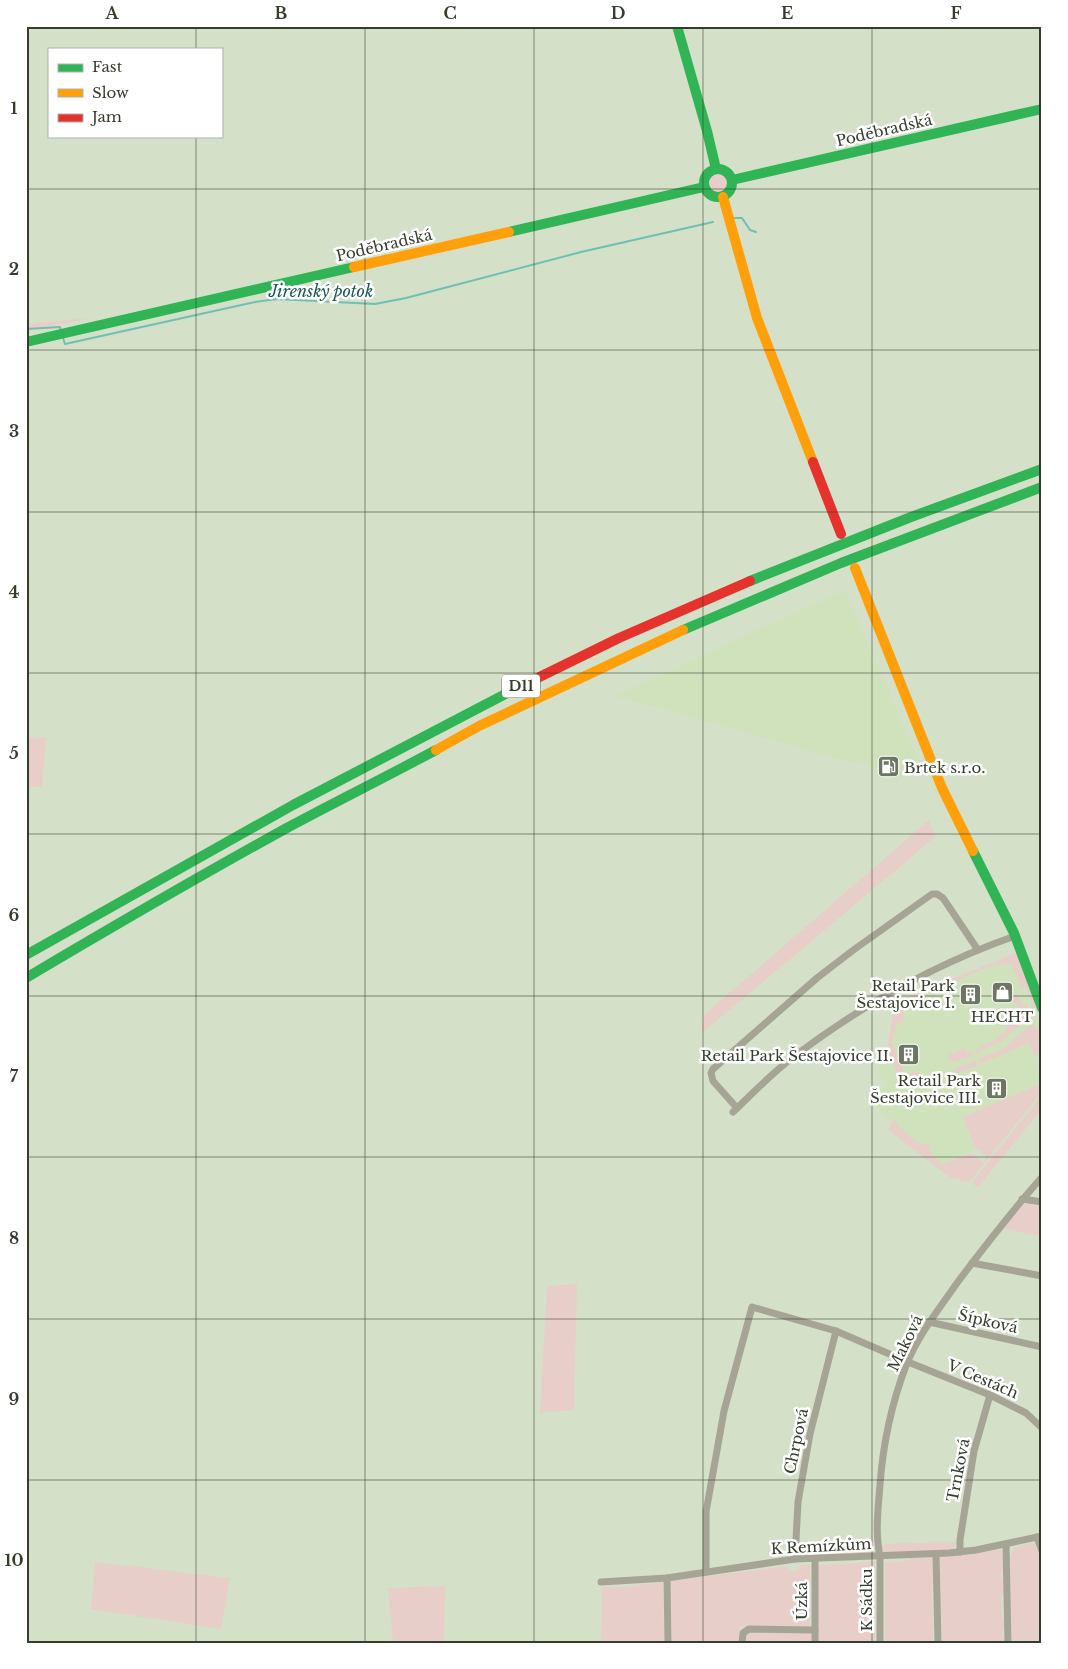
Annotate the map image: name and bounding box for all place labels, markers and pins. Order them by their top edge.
fuel station icon: Brtek s.r.o. [876,755,900,779]
place label: Brtek s.r.o. [904,758,985,777]
place label: Retail Park Šestajovice I. [856,976,956,1012]
shop icon: HECHT [990,981,1014,1005]
building icon: Retail Park Šestajovice I. [959,982,983,1006]
place label: HECHT [971,1007,1033,1026]
building icon: Retail Park Šestajovice II. [897,1043,921,1067]
place label: Retail Park Šestajovice II. [701,1046,893,1065]
place label: Retail Park Šestajovice III. [870,1071,982,1107]
building icon: Retail Park Šestajovice III. [985,1077,1009,1101]

